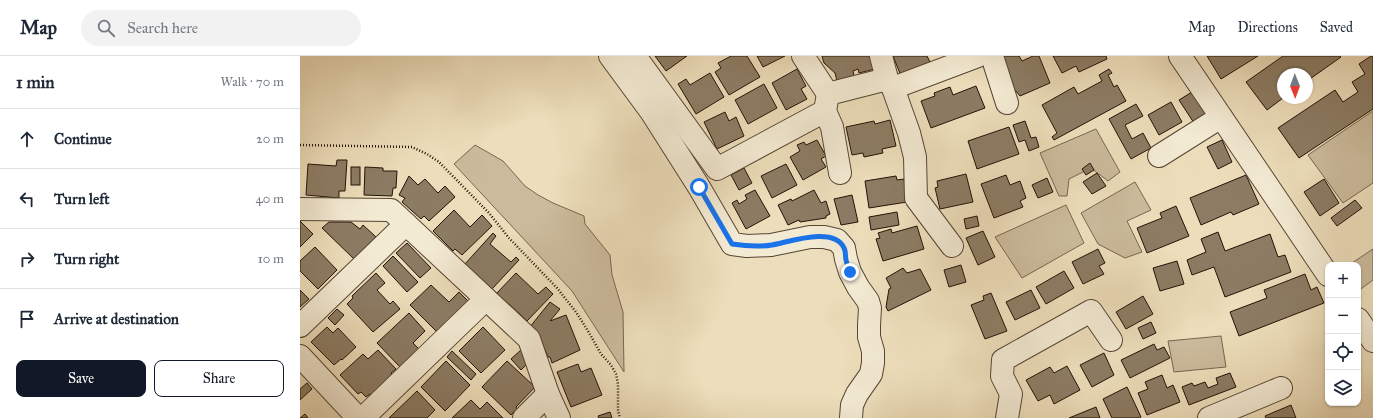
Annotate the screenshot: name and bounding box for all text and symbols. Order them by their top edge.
search box [81,10,361,46]
text: Map [20,16,57,39]
icon: search [95,17,117,39]
text: Search here [127,19,198,37]
text: Map [1188,19,1215,36]
text: Directions [1237,19,1298,36]
text: Saved [1320,19,1353,36]
north arrow [1277,68,1313,104]
text: 1 min [16,72,55,93]
text: Walk · 70 m [221,74,284,90]
icon: ahead [16,128,38,150]
text: Continue [54,130,112,148]
text: 20 m [256,131,284,147]
route start [690,178,708,196]
icon: left [16,188,38,210]
text: Turn left [54,190,110,208]
text: 40 m [255,191,284,207]
icon: right [16,248,38,270]
text: Turn right [54,250,119,268]
text: 10 m [258,251,284,267]
map controls [1325,262,1361,406]
button: + [1325,262,1361,298]
route end [841,263,859,281]
button: − [1325,298,1361,334]
icon: arrive [16,308,38,330]
text: Arrive at destination [54,310,179,328]
button: locate [1325,334,1361,370]
button: Save [16,360,146,397]
button: Share [154,360,284,397]
button: layers [1325,370,1361,406]

